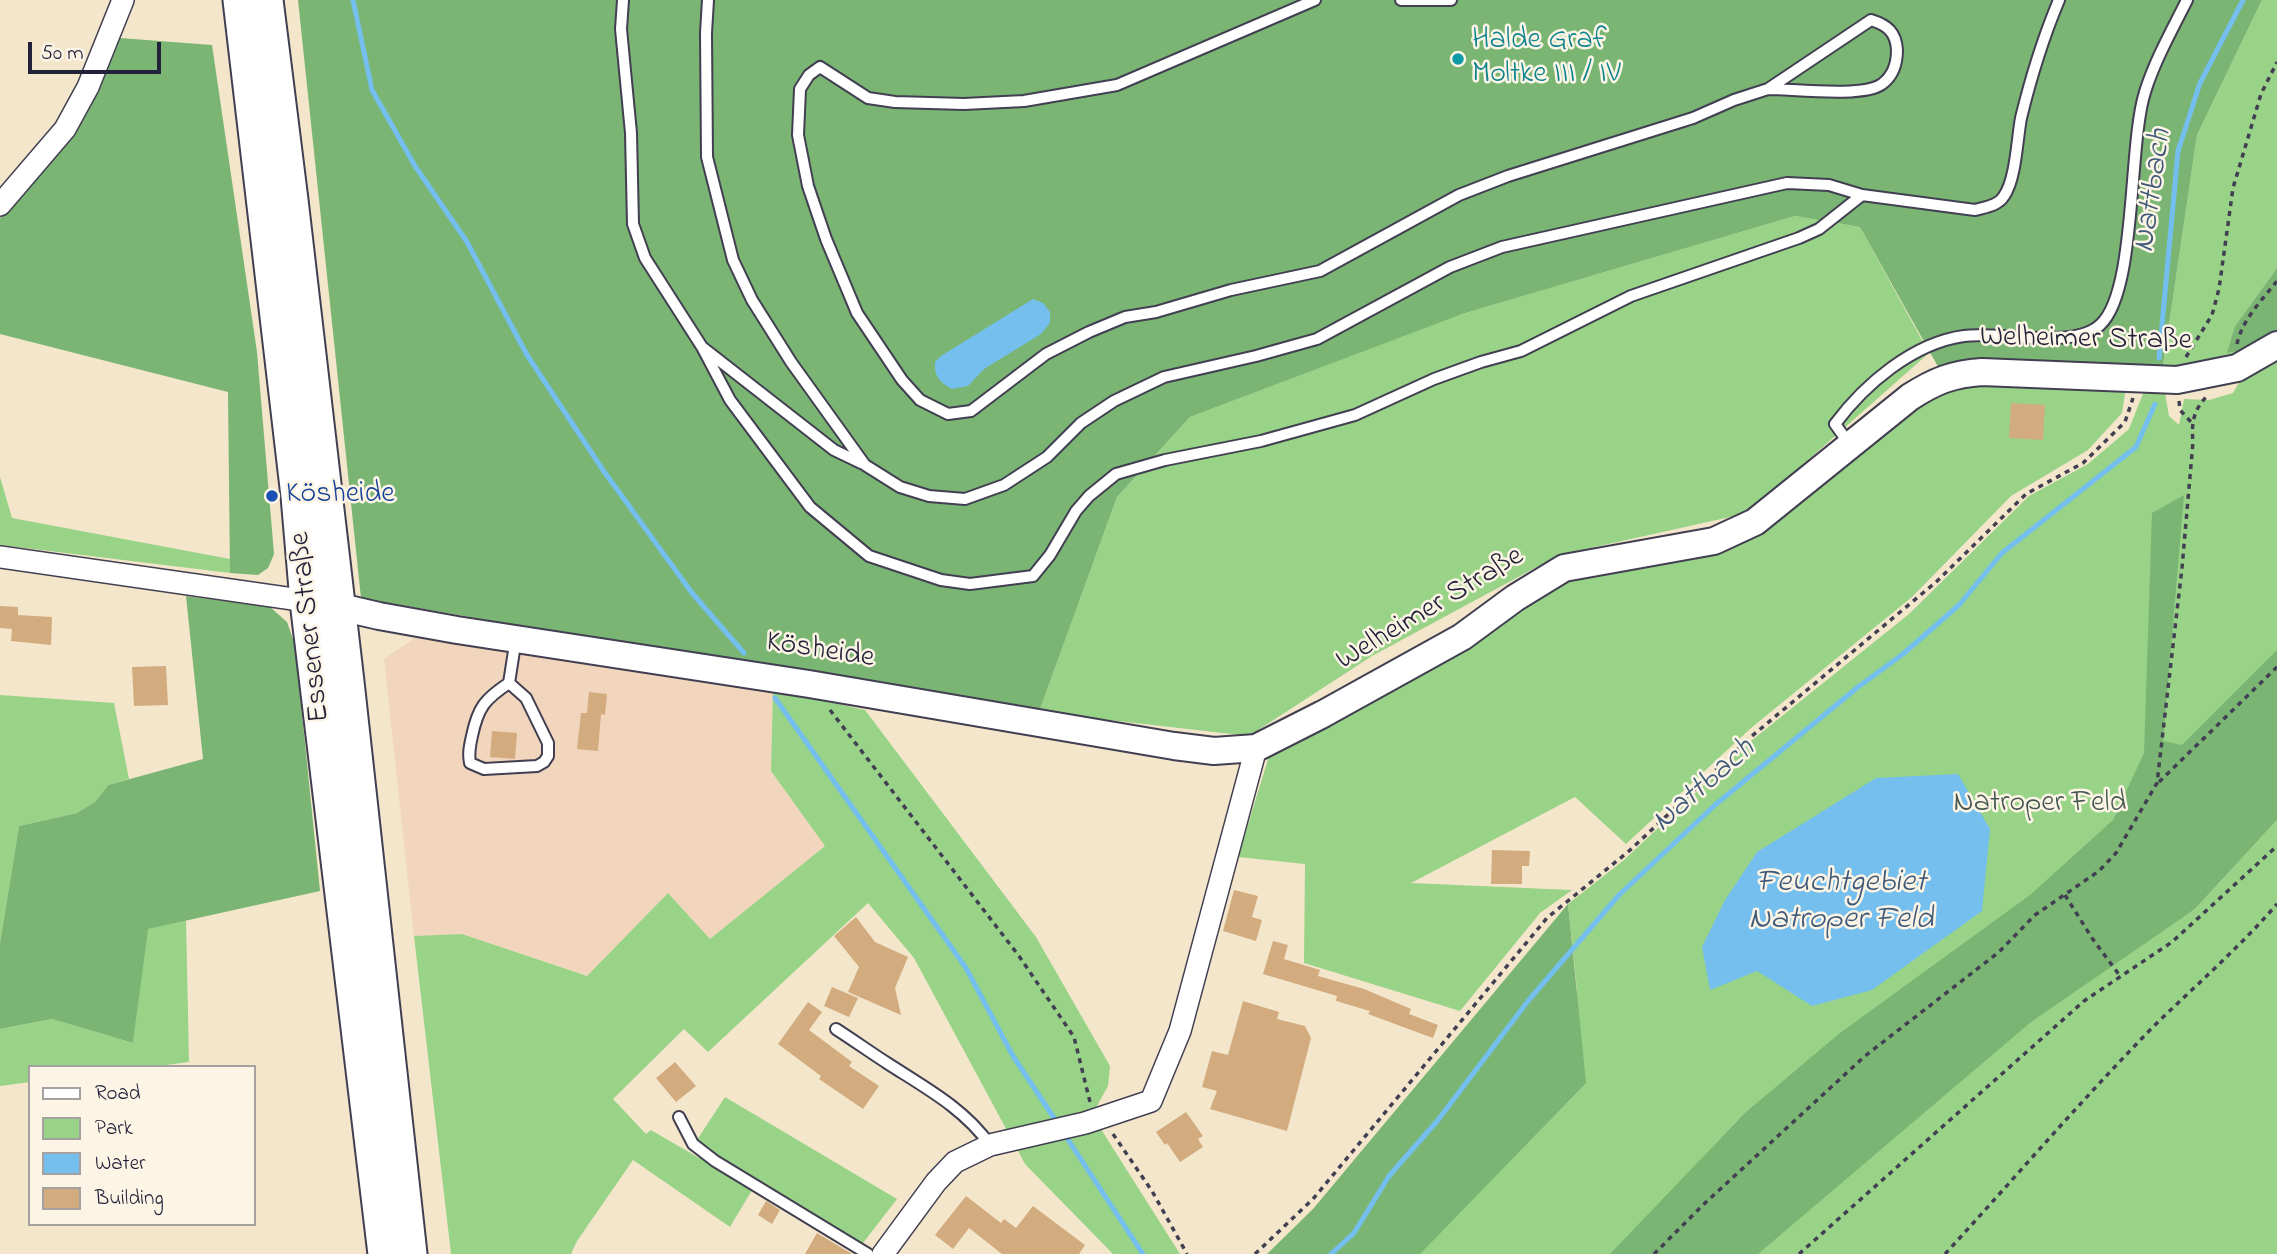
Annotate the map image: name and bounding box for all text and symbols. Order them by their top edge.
place label: Halde Graf Moltke III / IV [1472,24,1621,94]
scale bar [32,28,164,72]
text: 50 m [41,39,84,69]
marker: Halde Graf Moltke III / IV [1450,51,1466,67]
water label: Nattbach [2127,127,2183,255]
street label: Welheimer Straße [1980,321,2192,361]
place label: Kösheide [286,478,395,514]
marker: Kösheide [264,488,280,504]
street label: Essener Straße [284,530,340,724]
street label: Welheimer Straße [1331,540,1531,680]
street label: Kösheide [763,626,877,678]
water label: Nattbach [1646,732,1764,842]
park label: Natroper Feld [1954,787,2126,823]
water label: Feuchtgebiet Natroper Feld [1749,866,1933,941]
legend [28,1065,256,1226]
text: Road [95,1079,141,1109]
text: Park [95,1114,133,1144]
text: Water [95,1149,146,1179]
text: Building [95,1184,164,1214]

